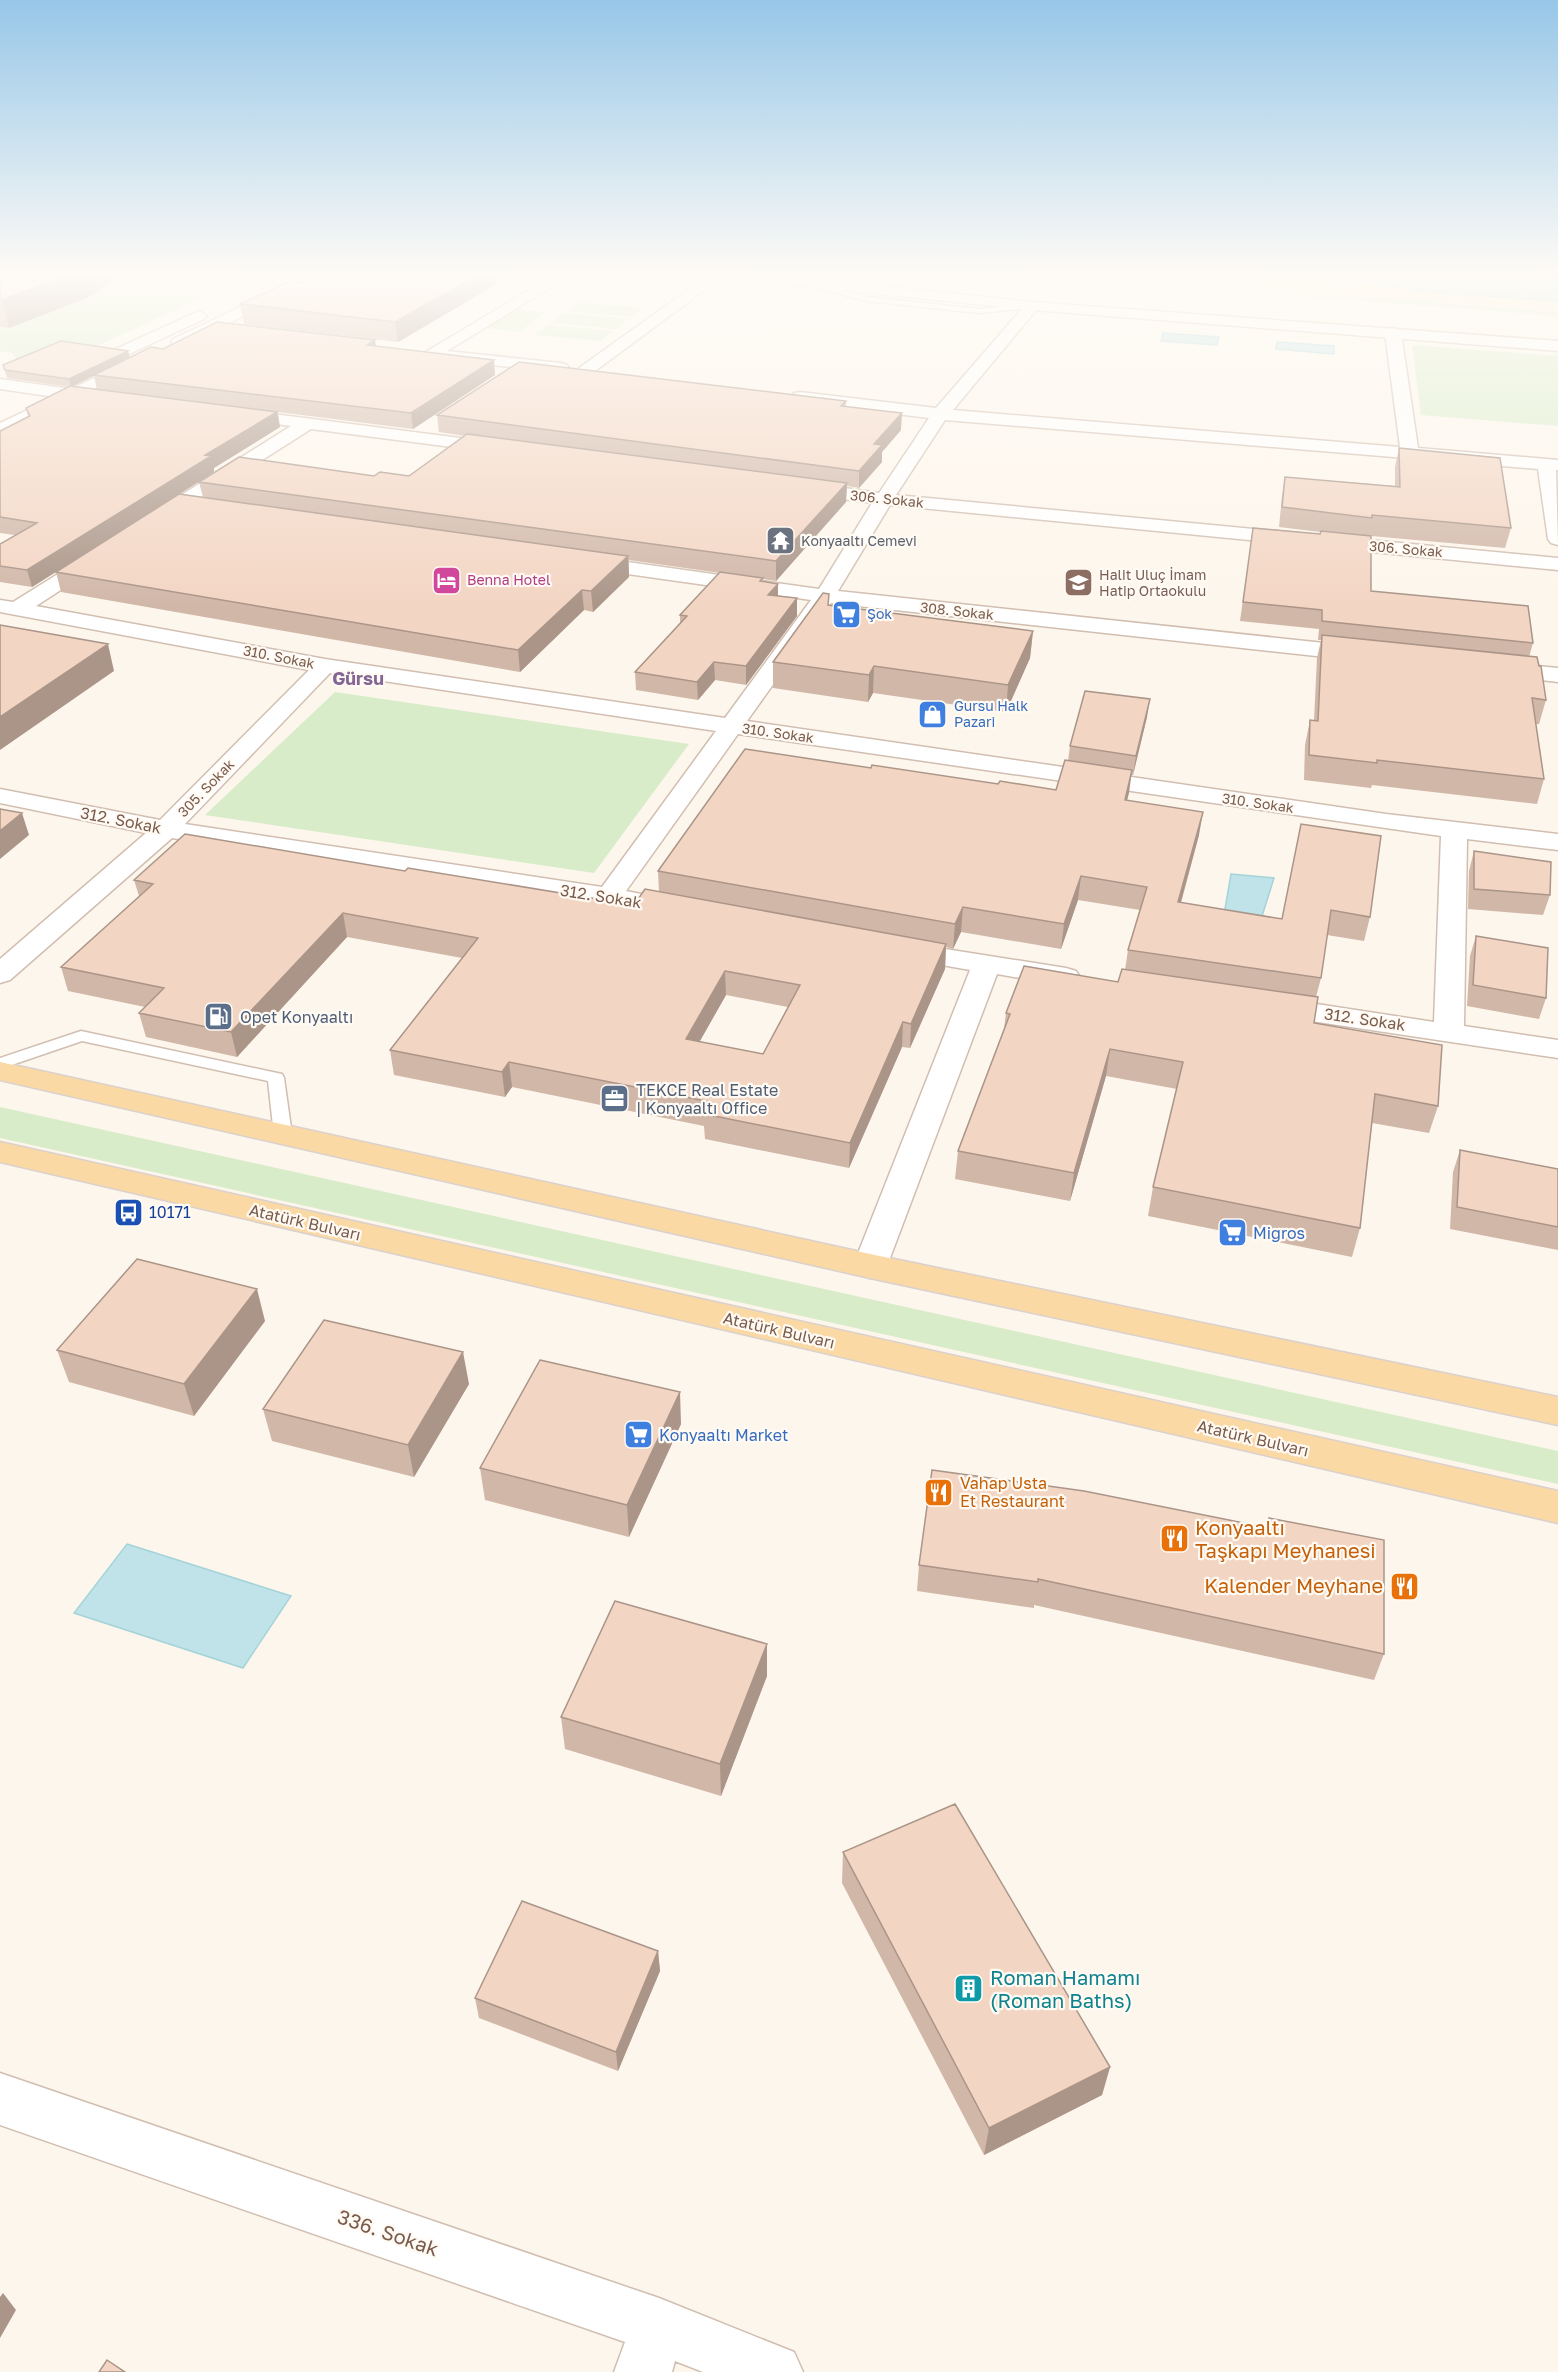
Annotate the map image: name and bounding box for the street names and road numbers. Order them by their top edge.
street label: 306. Sokak [849,486,925,511]
street label: 306. Sokak [1368,537,1444,560]
street label: 308. Sokak [919,598,995,623]
street label: 310. Sokak [242,641,316,672]
street label: 310. Sokak [741,719,815,746]
street label: 305. Sokak [174,755,237,820]
street label: 310. Sokak [1221,789,1295,816]
street label: 312. Sokak [79,802,163,838]
street label: 312. Sokak [559,880,643,912]
street label: 312. Sokak [1323,1003,1407,1035]
street label: Atatürk Bulvarı [247,1199,363,1245]
street label: Atatürk Bulvarı [721,1307,837,1353]
street label: Atatürk Bulvarı [1195,1415,1311,1461]
street label: 336. Sokak [335,2204,442,2260]

